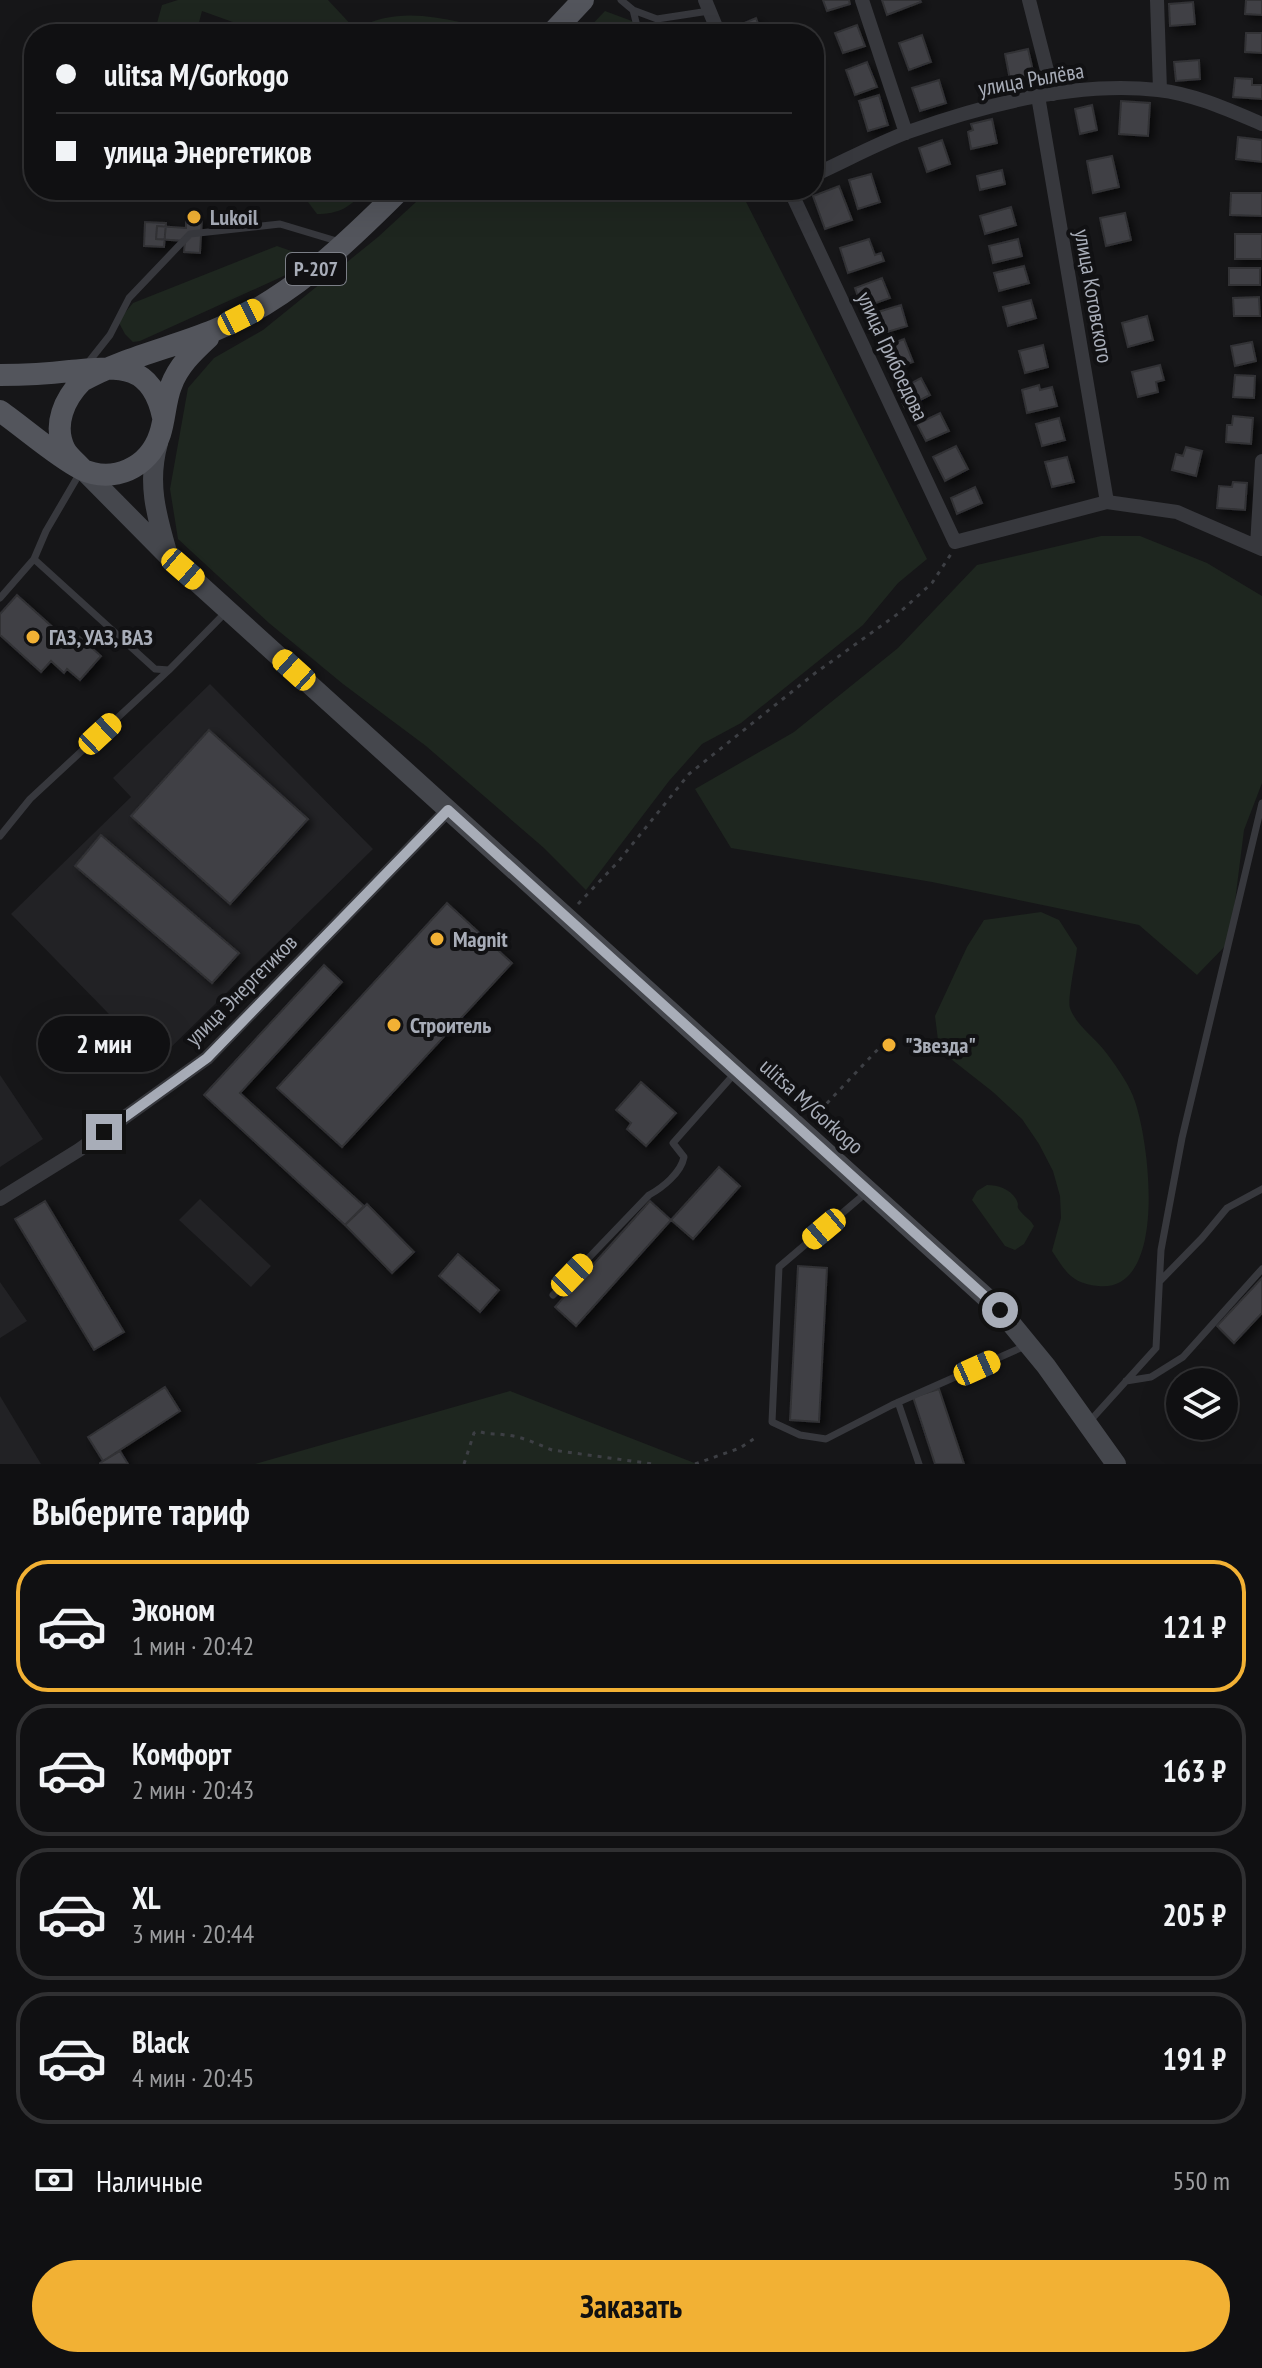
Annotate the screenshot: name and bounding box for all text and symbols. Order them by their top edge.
text: ulitsa M/Gorkogo [104,55,289,94]
street label: улица Рылёва [976,56,1086,102]
text: улица Энергетиков [104,132,312,171]
place label: Lukoil [210,203,259,231]
marker: Lukoil [185,208,203,226]
street label: улица Котовского [1068,227,1120,365]
road number: Р-207 [286,253,346,285]
street label: улица Грибоедова [851,287,935,425]
car [214,295,268,339]
car [157,544,209,594]
place label: ГАЗ, УАЗ, ВАЗ [49,623,153,651]
marker: ГАЗ, УАЗ, ВАЗ [24,628,42,646]
car [268,645,320,695]
car [74,709,126,759]
place label: Magnit [453,925,508,953]
street label: улица Энергетиков [179,928,303,1052]
marker: Magnit [428,930,446,948]
place label: Строитель [410,1011,491,1039]
callout: 2 мин [38,1016,170,1072]
marker: Строитель [385,1016,403,1034]
text: 2 мин [76,1027,132,1060]
place label: "Звезда" [905,1031,976,1059]
marker: "Звезда" [880,1036,898,1054]
street label: ulitsa M/Gorkogo [754,1052,870,1160]
route end [86,1114,122,1150]
car [798,1204,850,1254]
car [547,1249,597,1301]
route start [982,1292,1018,1328]
car [950,1347,1004,1389]
map controls [1166,1368,1238,1440]
button: layers [1166,1368,1238,1440]
text: Выберите тариф [32,1488,250,1535]
icon: car [36,1590,108,1662]
text: Эконом [132,1590,215,1629]
text: 121 ₽ [1162,1607,1226,1646]
text: 1 мин · 20:42 [132,1629,254,1662]
icon: car [36,1734,108,1806]
text: Комфорт [132,1734,231,1773]
text: 163 ₽ [1162,1751,1226,1790]
text: 2 мин · 20:43 [132,1773,254,1806]
icon: car [36,1878,108,1950]
text: XL [132,1878,161,1917]
text: 205 ₽ [1162,1895,1226,1934]
text: 3 мин · 20:44 [132,1917,254,1950]
icon: car [36,2022,108,2094]
text: Black [132,2022,189,2061]
text: 191 ₽ [1162,2039,1226,2078]
text: 4 мин · 20:45 [132,2061,254,2094]
icon: cash [32,2158,76,2202]
text: Наличные [96,2161,203,2200]
text: 550 m [1172,2164,1230,2197]
button: Заказать [32,2260,1230,2352]

